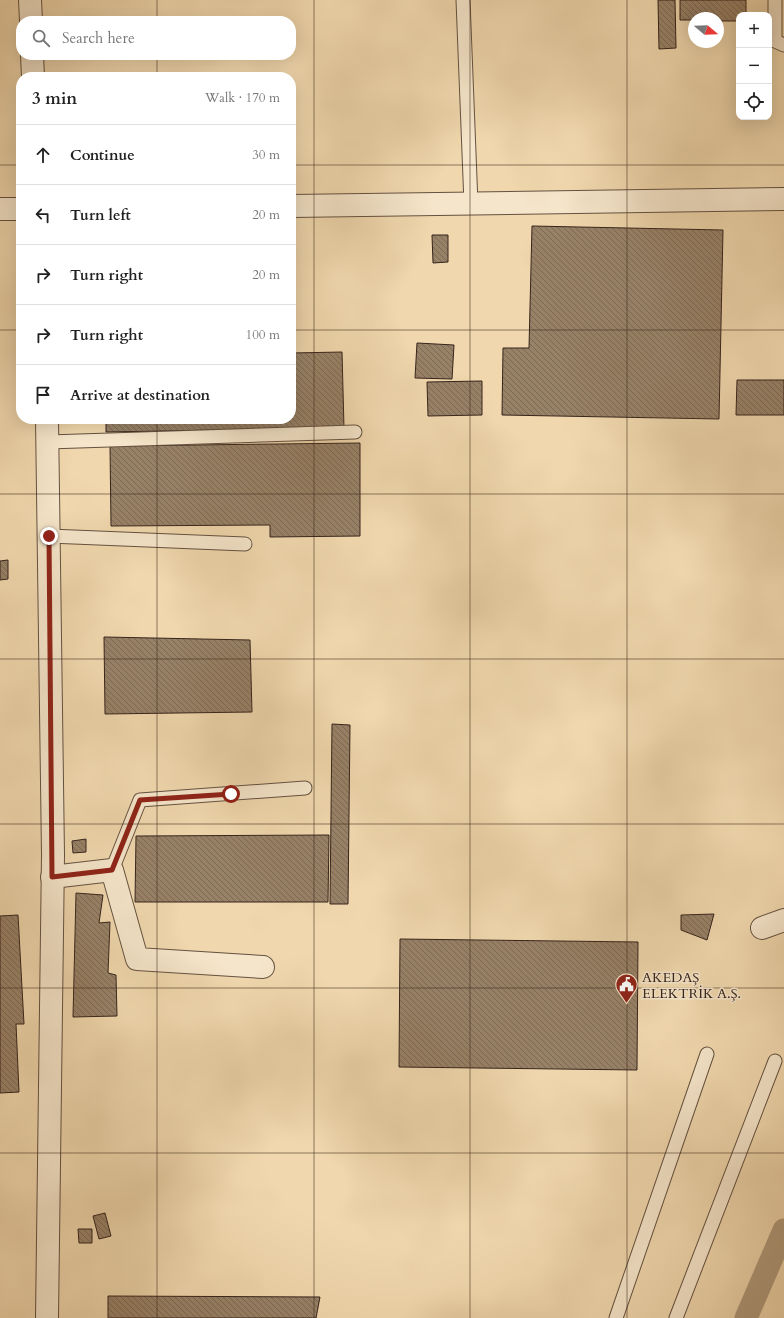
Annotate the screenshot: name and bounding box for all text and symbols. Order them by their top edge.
north arrow [688,12,724,48]
map controls [736,12,772,120]
button: + [736,12,772,48]
search box [16,16,296,60]
icon: search [30,27,52,49]
text: Search here [62,28,135,48]
button: − [736,48,772,84]
button: locate [736,84,772,120]
text: 3 min [32,87,77,110]
text: Walk · 170 m [205,89,280,107]
icon: ahead [32,144,54,166]
text: Continue [70,145,135,165]
text: 30 m [252,146,280,164]
icon: left [32,204,54,226]
text: Turn left [70,205,131,225]
text: 20 m [252,206,280,224]
icon: right [32,264,54,286]
text: Turn right [70,265,143,285]
text: 20 m [252,266,280,284]
icon: right [32,324,54,346]
text: Turn right [70,325,143,345]
text: 100 m [246,326,280,344]
icon: arrive [32,384,54,406]
text: Arrive at destination [70,385,210,405]
route end [40,527,58,545]
route start [222,785,240,803]
place label: AKEDAŞ ELEKTRİK A.Ş. [642,968,741,1003]
public building icon: AKEDAŞ ELEKTRİK A.Ş. [614,972,640,1005]

